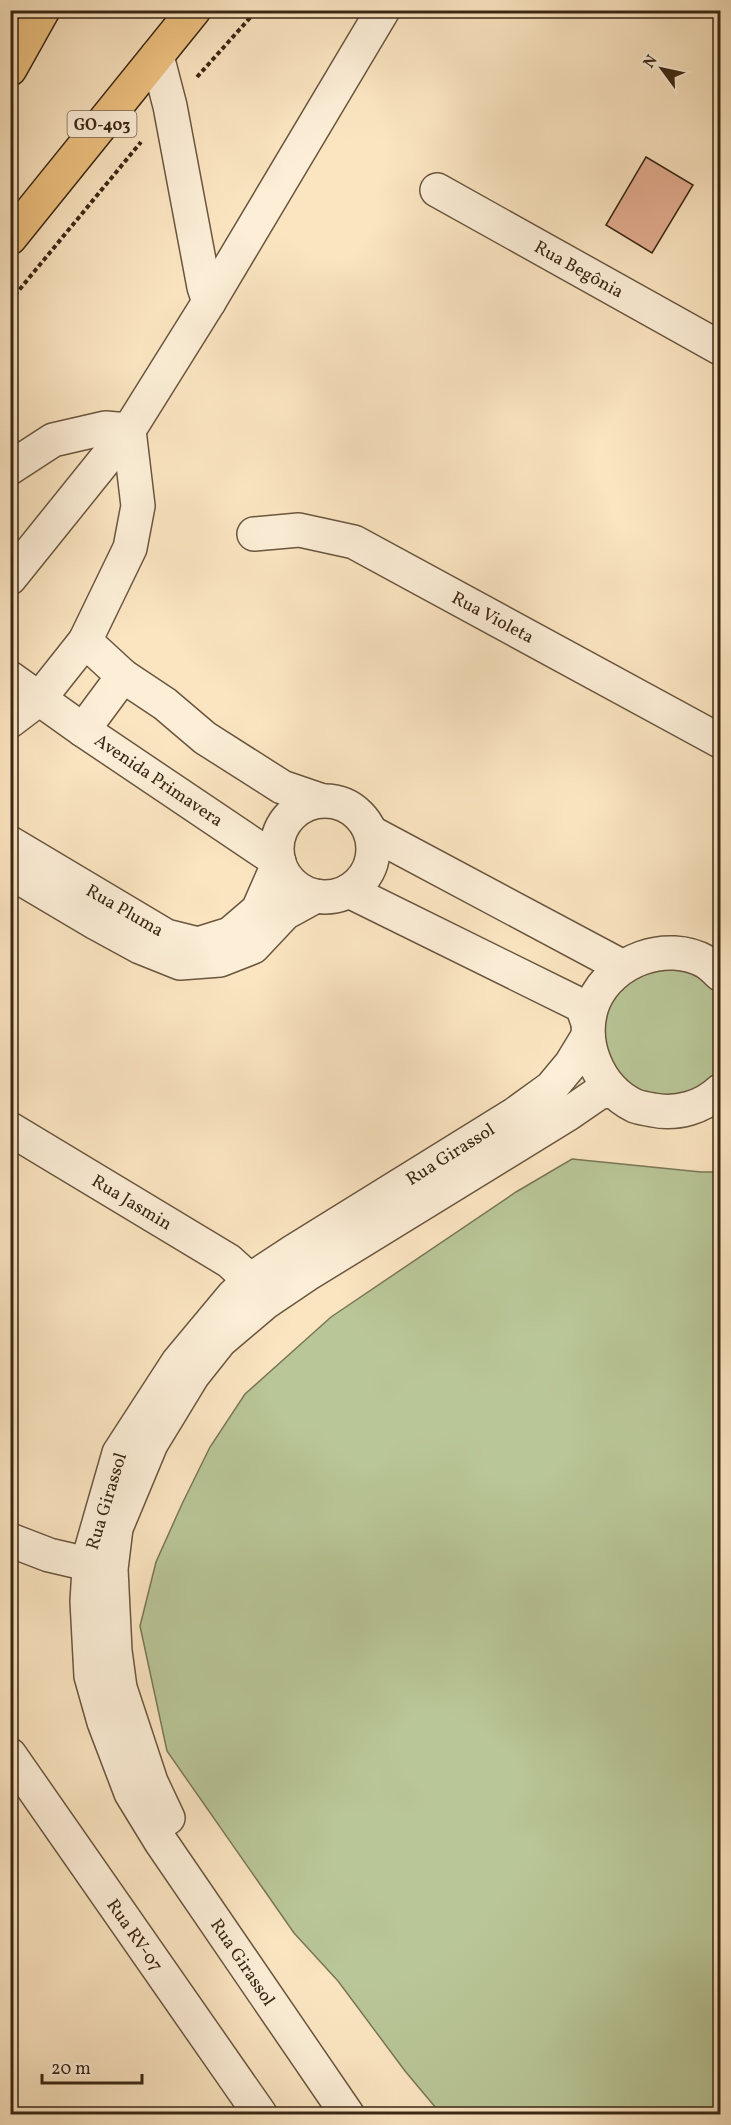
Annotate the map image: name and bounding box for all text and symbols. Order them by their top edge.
north arrow [632,39,692,99]
text: N [639,51,664,73]
road number: GO-403 [68,111,136,137]
street label: Rua Begônia [529,235,628,305]
street label: Rua Violeta [447,586,538,650]
street label: Avenida Primavera [89,729,228,834]
street label: Rua Pluma [81,879,168,944]
street label: Rua Girassol [402,1118,500,1192]
street label: Rua Jasmin [86,1169,176,1237]
street label: Rua Girassol [81,1450,134,1553]
street label: Rua RV-07 [100,1894,168,1977]
street label: Rua Girassol [203,1914,280,2011]
scale bar [42,2047,142,2085]
text: 20 m [51,2057,91,2082]

